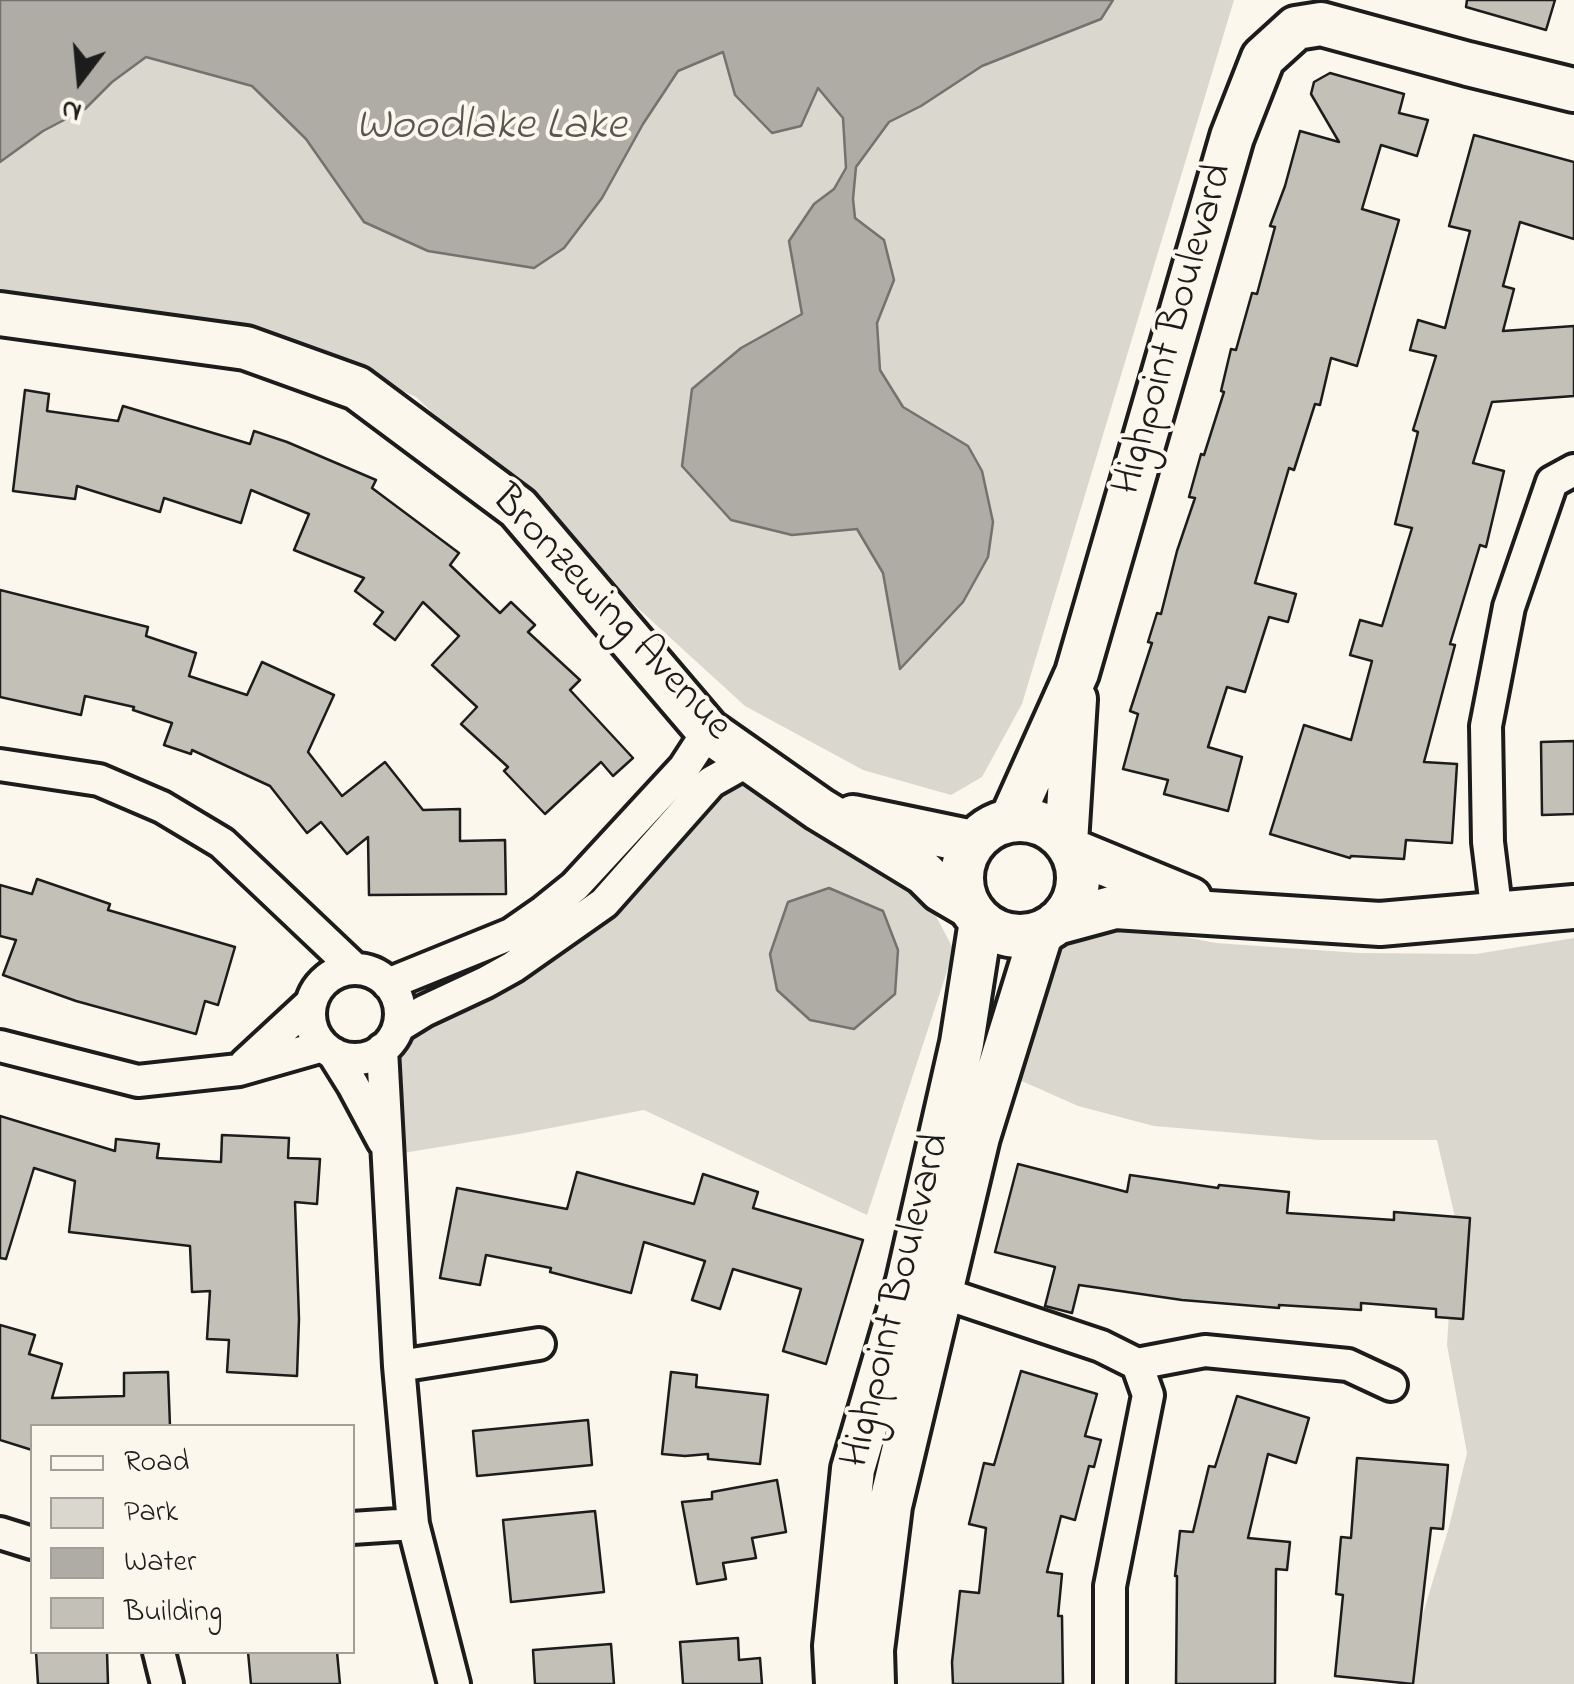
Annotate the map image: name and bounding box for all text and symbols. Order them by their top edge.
north arrow [30,30,130,130]
text: N [57,87,86,132]
water label: Woodlake Lake [356,103,626,157]
street label: Highpoint Boulevard [1105,159,1247,501]
street label: Bronzewing Avenue [478,477,740,753]
street label: Highpoint Boulevard [833,1129,965,1473]
legend [30,1424,355,1654]
text: Road [124,1441,189,1485]
text: Park [124,1491,178,1535]
text: Water [124,1541,196,1585]
text: Building [124,1591,222,1635]

